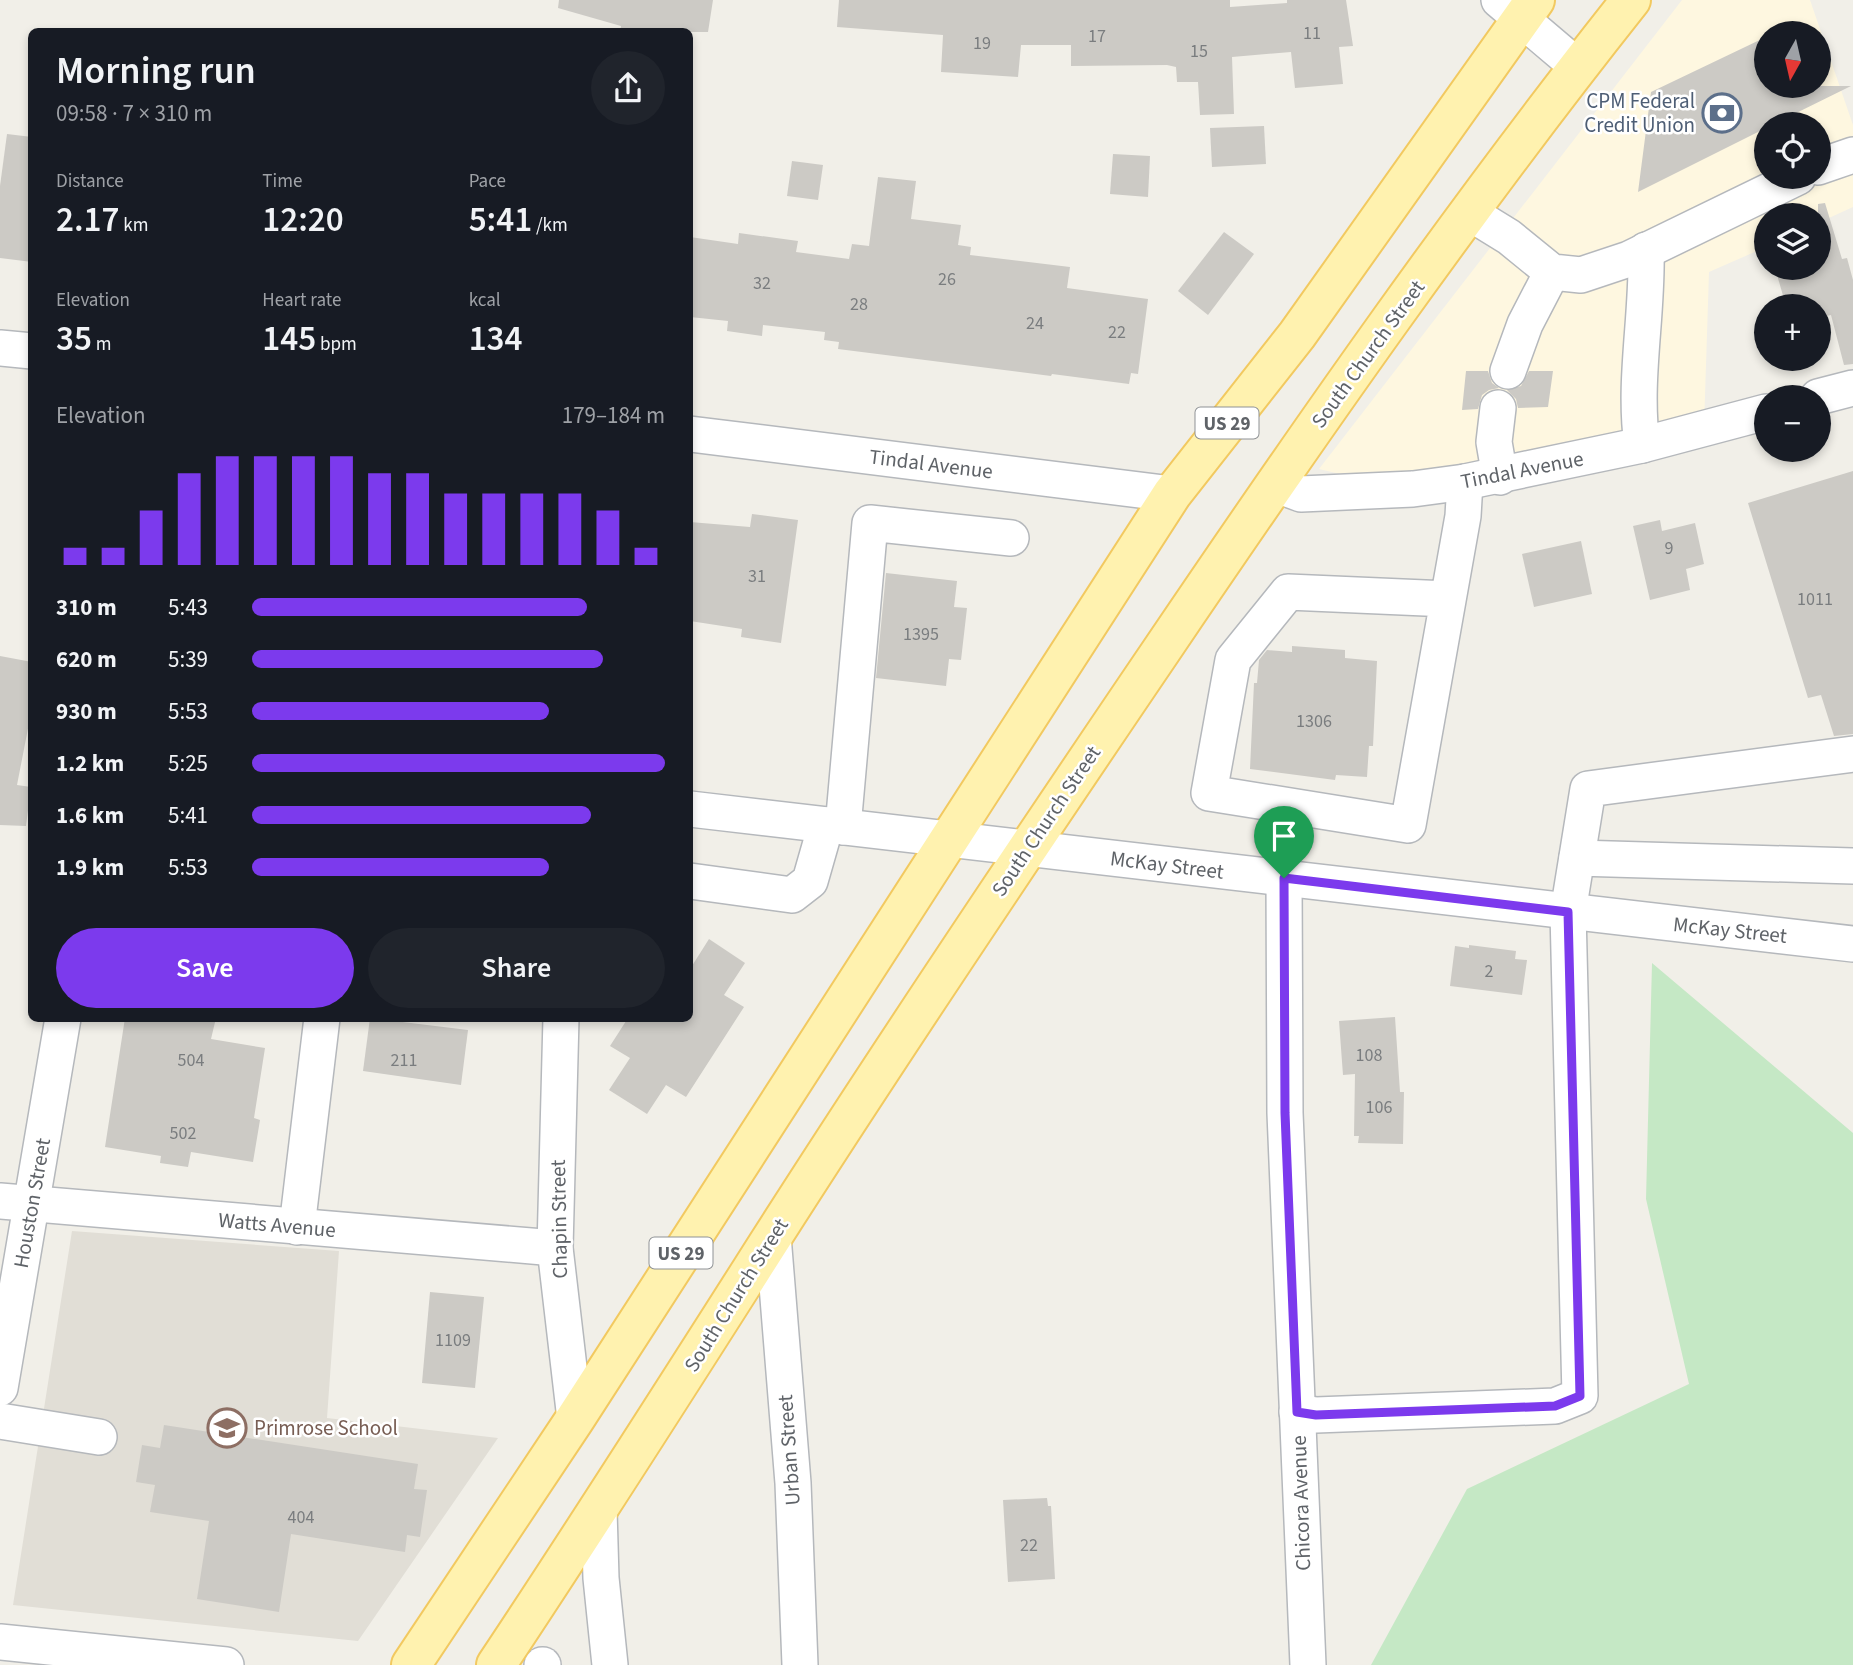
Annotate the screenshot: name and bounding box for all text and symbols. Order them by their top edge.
house number: 11 [1303,21,1321,46]
north arrow [1754,21,1830,98]
map controls [1754,21,1831,462]
house number: 17 [1088,24,1106,49]
house number: 19 [973,31,991,56]
house number: 15 [1190,39,1208,64]
text: Morning run [56,44,256,98]
button: share [591,51,665,125]
place label: CPM Federal Credit Union [1584,86,1695,140]
bank icon: CPM Federal Credit Union [1701,92,1743,134]
text: 09:58 · 7 × 310 m [56,97,212,130]
button: locate [1754,112,1831,189]
text: Distance [56,168,124,195]
text: Time [262,168,302,195]
text: Pace [469,168,506,195]
text: 2.17 [56,195,120,245]
text: 12:20 [262,195,344,245]
text: 5:41 [469,195,532,245]
button: layers [1754,203,1831,280]
text: km [120,212,148,239]
text: /km [532,212,568,239]
house number: 26 [938,267,956,292]
house number: 32 [753,271,771,296]
street label: South Church Street [1304,274,1432,434]
text: Elevation [56,287,130,314]
text: Heart rate [262,287,341,314]
text: kcal [469,287,501,314]
house number: 28 [850,292,868,317]
button: + [1754,294,1831,371]
house number: 24 [1026,311,1044,336]
text: 35 [56,314,92,364]
text: 145 [262,314,316,364]
text: 134 [469,314,523,364]
house number: 22 [1108,320,1126,345]
text: m [92,331,111,358]
text: bpm [316,331,357,358]
button: − [1754,385,1831,462]
text: Elevation [56,399,146,432]
text: 179–184 m [562,399,665,432]
road number: US 29 [1196,408,1258,438]
street label: Tindal Avenue [867,442,995,486]
street label: Tindal Avenue [1458,443,1586,497]
house number: 9 [1665,536,1674,561]
house number: 31 [748,564,766,589]
house number: 1011 [1797,587,1833,612]
text: 310 m [56,591,117,624]
text: 5:43 [168,591,208,624]
house number: 1395 [903,622,939,647]
text: 620 m [56,643,117,676]
text: 5:39 [168,643,208,676]
text: 930 m [56,695,117,728]
text: 5:53 [168,695,208,728]
house number: 1306 [1296,709,1332,734]
street label: South Church Street [984,739,1108,903]
text: 1.2 km [56,747,124,780]
text: 5:25 [168,747,208,780]
text: 1.6 km [56,799,124,832]
text: 5:41 [168,799,208,832]
pin [1254,806,1314,878]
icon: arrive [1265,817,1303,855]
street label: McKay Street [1108,843,1226,887]
text: 1.9 km [56,851,124,884]
text: 5:53 [168,851,208,884]
street label: McKay Street [1672,909,1788,951]
button: Save [56,928,354,1008]
button: Share [368,928,665,1008]
house number: 2 [1485,959,1494,984]
house number: 108 [1356,1043,1382,1068]
house number: 504 [178,1048,204,1073]
house number: 211 [391,1048,417,1073]
house number: 106 [1366,1095,1392,1120]
house number: 502 [170,1121,196,1146]
street label: Houston Street [6,1136,58,1270]
street label: Chapin Street [543,1159,575,1279]
street label: Watts Avenue [217,1205,337,1245]
street label: South Church Street [677,1212,795,1378]
road number: US 29 [650,1238,712,1268]
house number: 1109 [435,1328,471,1353]
street label: Urban Street [770,1394,808,1506]
school or university icon: Primrose School [206,1407,248,1449]
place label: Primrose School [254,1413,398,1443]
street label: Chicora Avenue [1284,1435,1318,1571]
house number: 404 [288,1505,314,1530]
house number: 22 [1020,1533,1038,1558]

